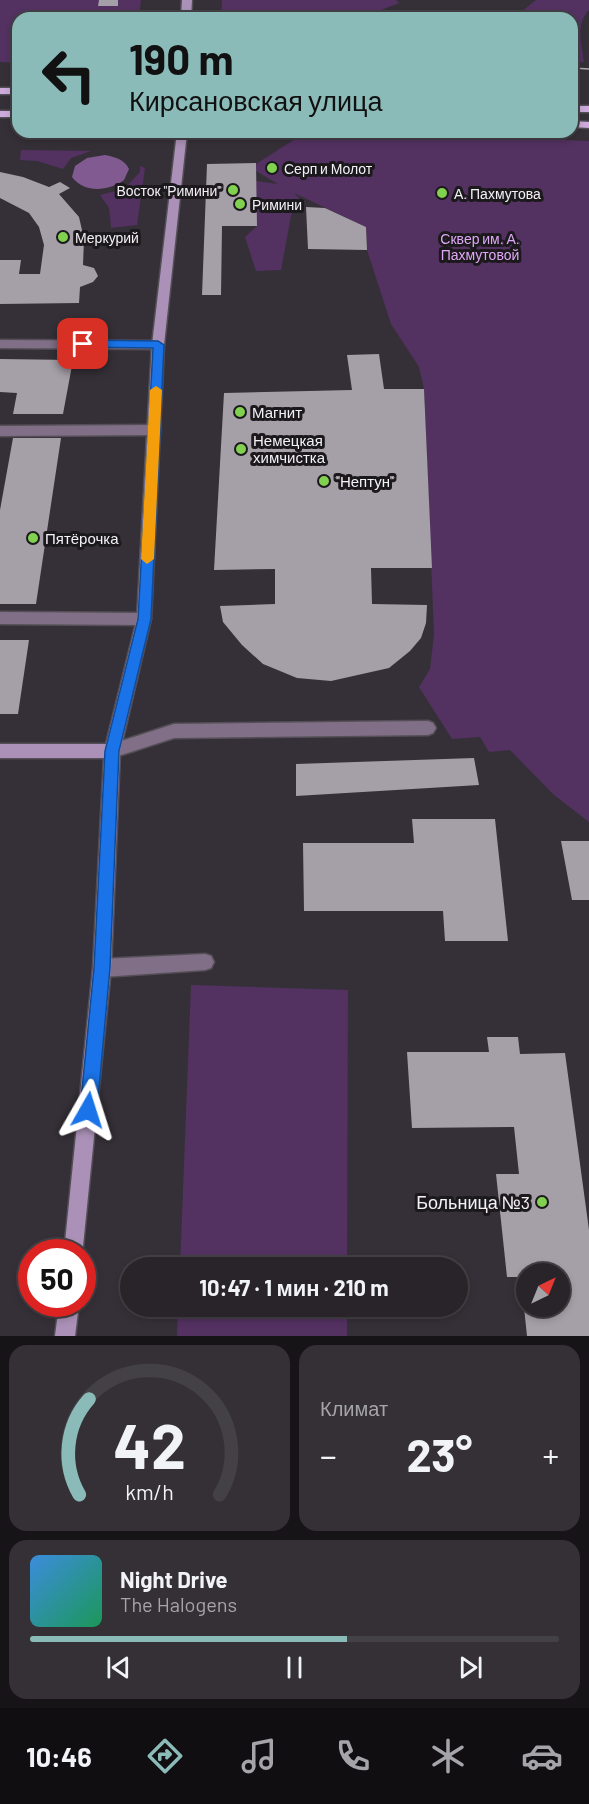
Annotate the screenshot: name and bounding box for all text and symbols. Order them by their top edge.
text: 190 m [129,33,234,83]
icon: left [30,36,108,114]
text: Кирсановская улица [129,84,382,116]
place label: Серп и Молот [284,160,373,177]
marker: Серп и Молот [265,161,279,175]
place label: Восток "Римини" [116,182,221,199]
marker: Восток "Римини" [226,183,240,197]
place label: А. Пахмутова [454,185,541,202]
marker: А. Пахмутова [435,186,449,200]
place label: Римини [252,196,302,213]
marker: Римини [233,197,247,211]
place label: Меркурий [75,229,139,246]
marker: Меркурий [56,230,70,244]
park label: Сквер им. А. Пахмутовой [440,230,520,263]
pin [57,318,108,369]
icon: arrive [66,327,99,360]
place label: Магнит [252,403,302,421]
marker: Магнит [233,405,247,419]
place label: Немецкая химчистка [253,431,326,466]
marker: Немецкая химчистка [234,442,248,456]
place label: "Нептун" [336,472,394,490]
marker: "Нептун" [317,474,331,488]
place label: Пятёрочка [45,529,119,547]
marker: Пятёрочка [26,531,40,545]
position arrow [56,1078,120,1142]
place label: Больница №3 [416,1191,530,1213]
marker: Больница №3 [535,1195,549,1209]
speed limit sign: 50 [18,1239,96,1317]
north arrow [516,1263,570,1317]
map controls [516,1263,570,1317]
text: 10:47 · 1 мин · 210 m [199,1274,389,1300]
text: Климат [320,1396,388,1420]
text: 42 [113,1407,186,1481]
text: 23° [407,1427,472,1481]
text: − [320,1435,337,1475]
text: + [542,1435,559,1475]
text: km/h [125,1479,174,1504]
text: Night Drive [120,1566,228,1592]
text: The Halogens [120,1592,237,1616]
icon: previous [102,1651,135,1684]
icon: pause [278,1651,311,1684]
icon: next [454,1651,487,1684]
icon: directions [144,1735,186,1777]
icon: music [238,1735,280,1777]
icon: phone [332,1735,374,1777]
icon: climate [427,1735,469,1777]
icon: car [521,1735,563,1777]
text: 10:46 [26,1740,92,1772]

